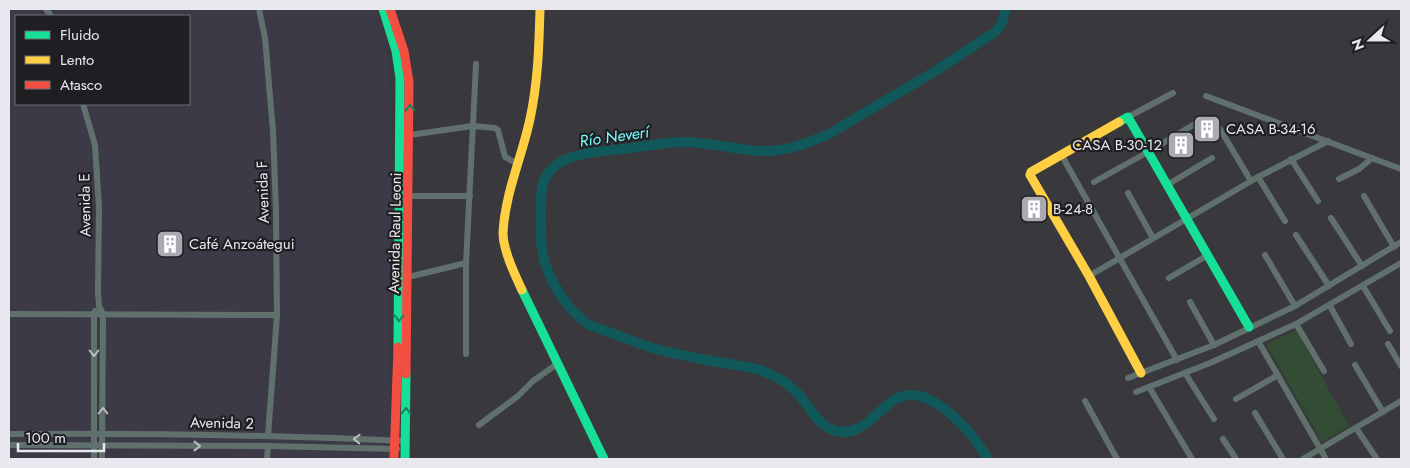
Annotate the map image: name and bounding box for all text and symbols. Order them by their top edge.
legend [15,15,190,105]
north arrow [1345,15,1395,65]
text: Fluido [60,24,99,46]
text: N [1347,36,1369,53]
text: Lento [60,49,94,71]
text: Atasco [60,74,102,96]
one-way arrow [404,104,415,112]
building icon: CASA B-34-16 [1192,114,1222,144]
place label: CASA B-34-16 [1226,118,1316,140]
water label: Río Neverí [578,120,652,153]
building icon: CASA B-30-12 [1166,130,1196,160]
place label: CASA B-30-12 [1072,134,1162,156]
street label: Avenida F [251,160,275,224]
street label: Avenida Raul Leoni [383,172,407,294]
street label: Avenida E [73,173,97,237]
building icon: B-24-8 [1019,194,1049,224]
place label: B-24-8 [1053,198,1093,220]
building icon: Café Anzoátegui [155,229,185,259]
place label: Café Anzoátegui [189,233,295,255]
one-way arrow [393,314,404,322]
one-way arrow [89,350,99,357]
one-way arrow [98,406,108,414]
one-way arrow [401,406,411,414]
street label: Avenida 2 [190,411,254,435]
scale bar [18,420,104,452]
text: 100 m [25,427,66,449]
one-way arrow [353,434,360,444]
one-way arrow [194,440,202,451]

